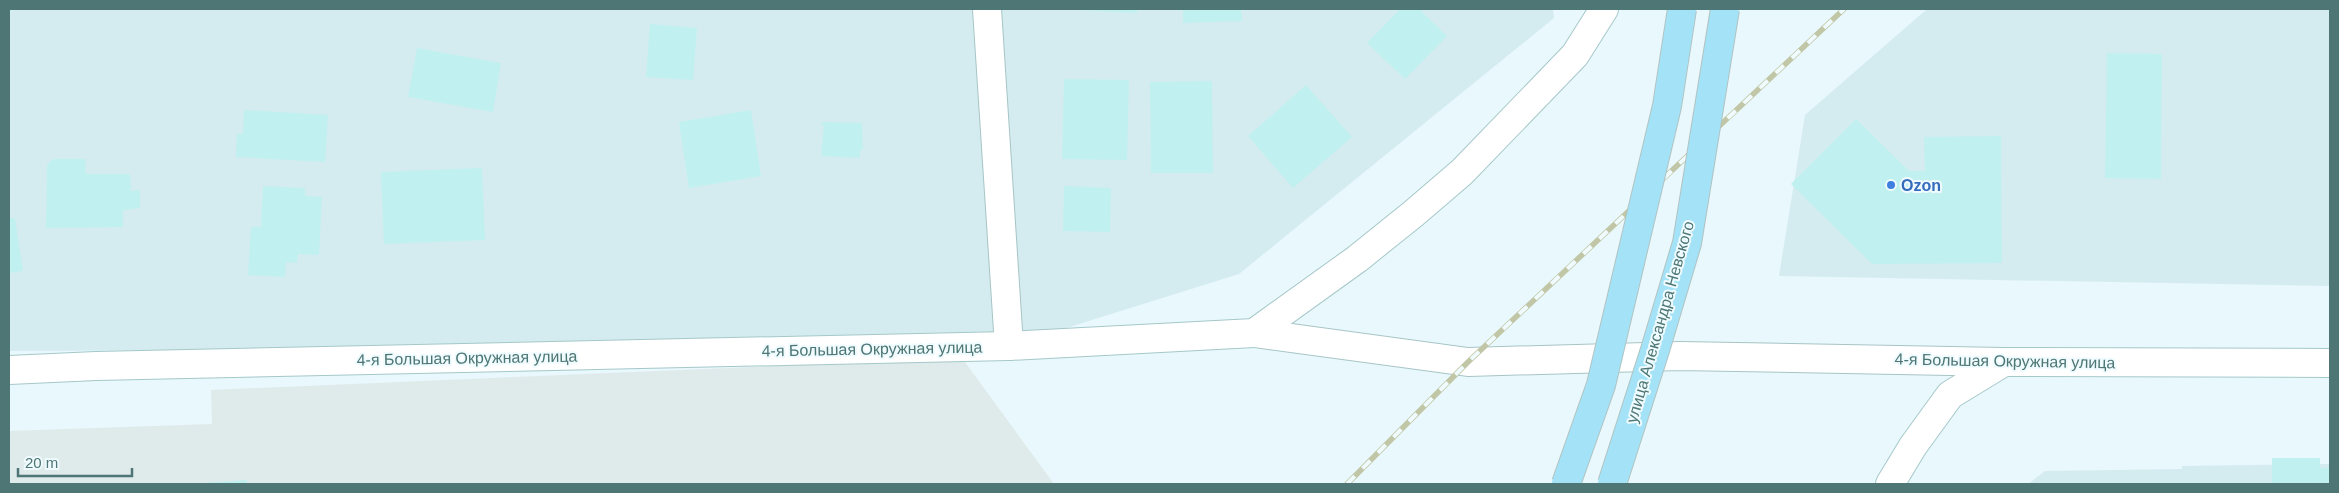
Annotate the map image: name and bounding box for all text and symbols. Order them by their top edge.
place label: Ozon [1901,177,1941,194]
marker: Ozon [1885,179,1897,191]
street label: улица Александра Невского [1623,219,1697,425]
street label: 4-я Большая Окружная улица [761,339,983,359]
street label: 4-я Большая Окружная улица [356,348,578,368]
street label: 4-я Большая Окружная улица [1894,351,2116,371]
scale bar [18,446,131,478]
text: 20 m [25,454,58,471]

